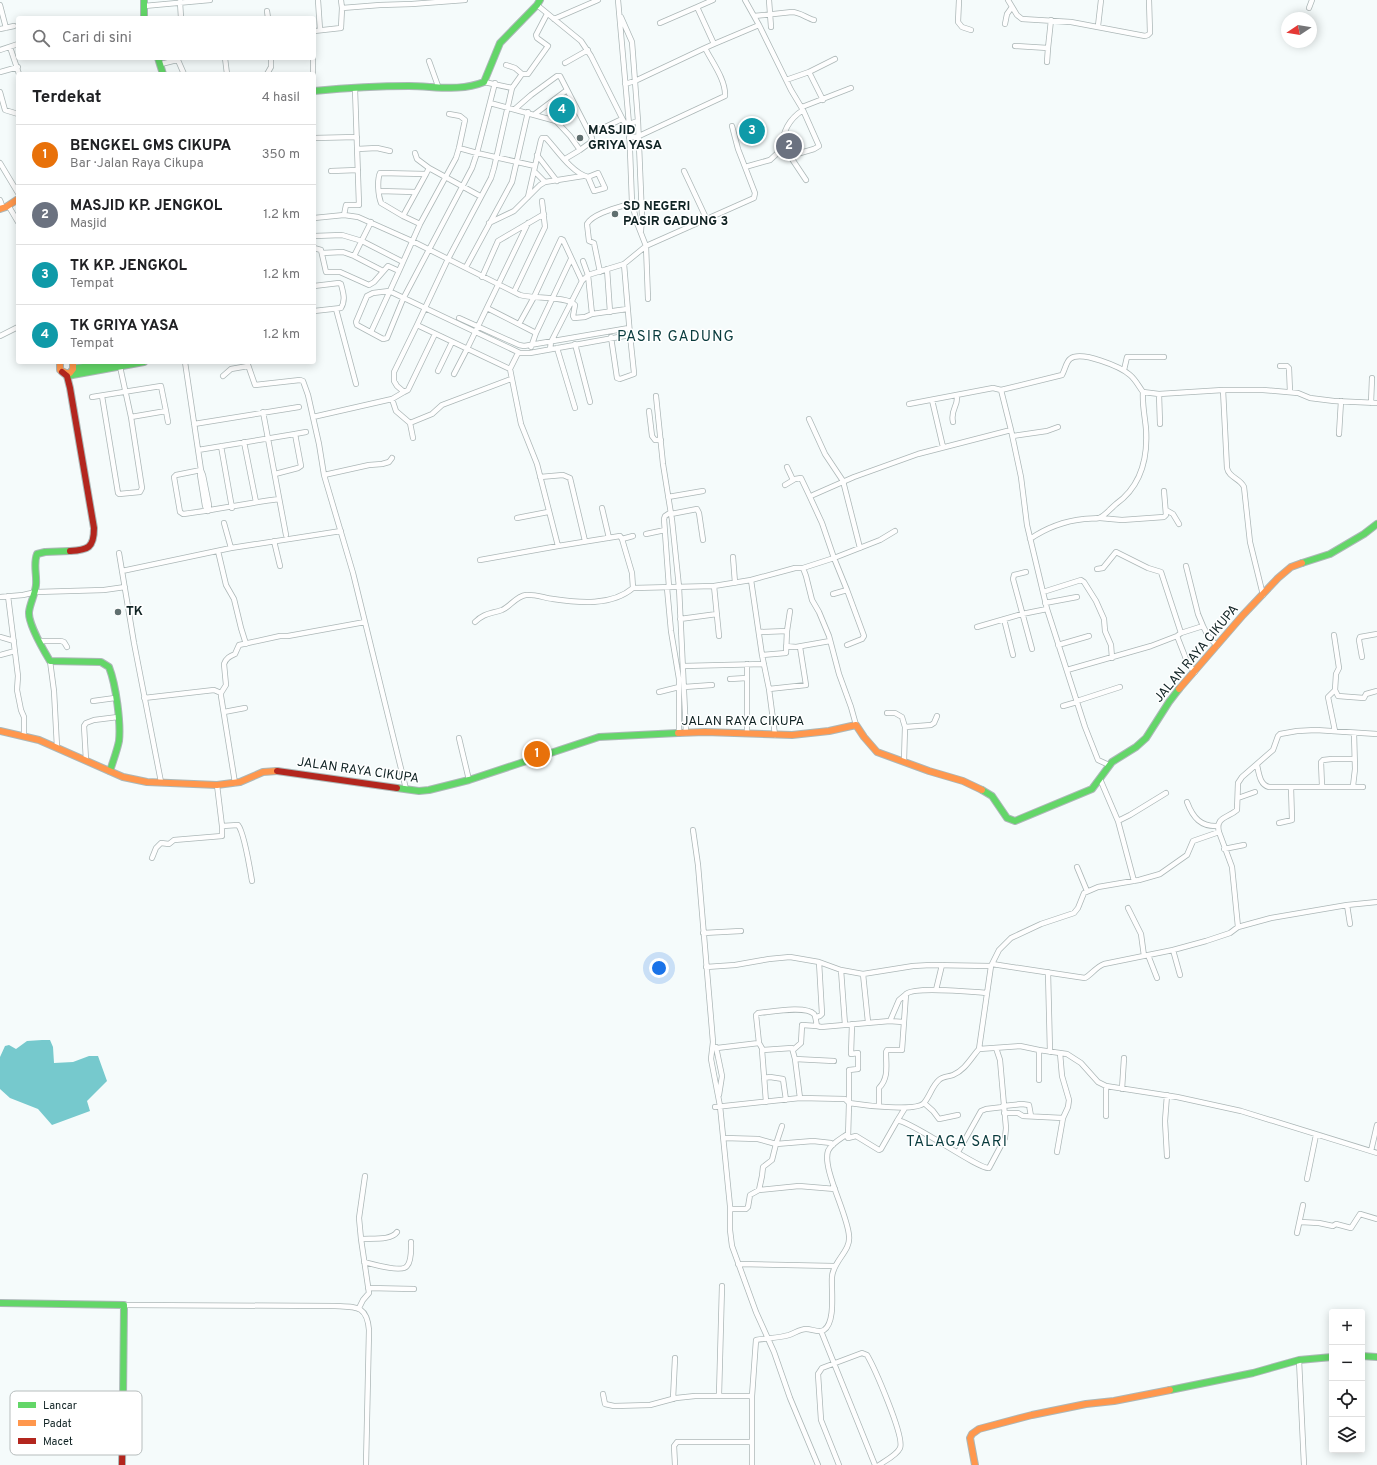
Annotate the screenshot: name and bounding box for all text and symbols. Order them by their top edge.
north arrow [1281,12,1317,48]
search box [16,16,316,60]
icon: search [30,27,52,49]
text: Cari di sini [62,29,132,48]
text: Terdekat [32,87,101,109]
text: 4 hasil [262,90,300,106]
pin: 4 [549,95,575,125]
pin: 3 [739,116,765,146]
place label: MASJID GRIYA YASA [588,123,662,154]
pin: 2 [776,131,802,161]
marker: MASJID GRIYA YASA [575,133,585,143]
text: BENGKEL GMS CIKUPA [70,137,231,156]
text: 1 [42,147,48,163]
text: 350 m [262,147,300,163]
text: Bar · Jalan Raya Cikupa [70,156,204,172]
text: MASJID KP. JENGKOL [70,197,222,216]
place label: SD NEGERI PASIR GADUNG 3 [623,199,728,230]
text: 2 [41,207,49,223]
text: 1.2 km [263,207,300,223]
marker: SD NEGERI PASIR GADUNG 3 [610,209,620,219]
text: Masjid [70,216,107,232]
text: TK KP. JENGKOL [70,257,187,276]
text: 3 [41,267,49,283]
text: 1.2 km [263,267,300,283]
text: Tempat [70,276,114,292]
text: TK GRIYA YASA [70,317,179,336]
text: 4 [41,327,49,343]
text: 1.2 km [263,327,300,343]
district label: PASIR GADUNG [617,328,735,347]
text: Tempat [70,336,114,352]
street label: JALAN RAYA CIKUPA [1151,602,1243,706]
place label: TK [126,604,143,620]
marker: TK [113,607,123,617]
street label: JALAN RAYA CIKUPA [682,714,805,730]
pin: 1 [524,739,550,769]
street label: JALAN RAYA CIKUPA [296,755,420,787]
your location [649,958,669,978]
district label: TALAGA SARI [906,1133,1008,1152]
map controls [1329,1309,1365,1453]
button: + [1329,1309,1365,1345]
button: − [1329,1345,1365,1381]
button: locate [1329,1381,1365,1417]
legend [10,1391,142,1455]
text: Lancar [43,1399,78,1413]
text: Padat [43,1417,72,1431]
button: layers [1329,1417,1365,1453]
text: Macet [43,1435,73,1449]

